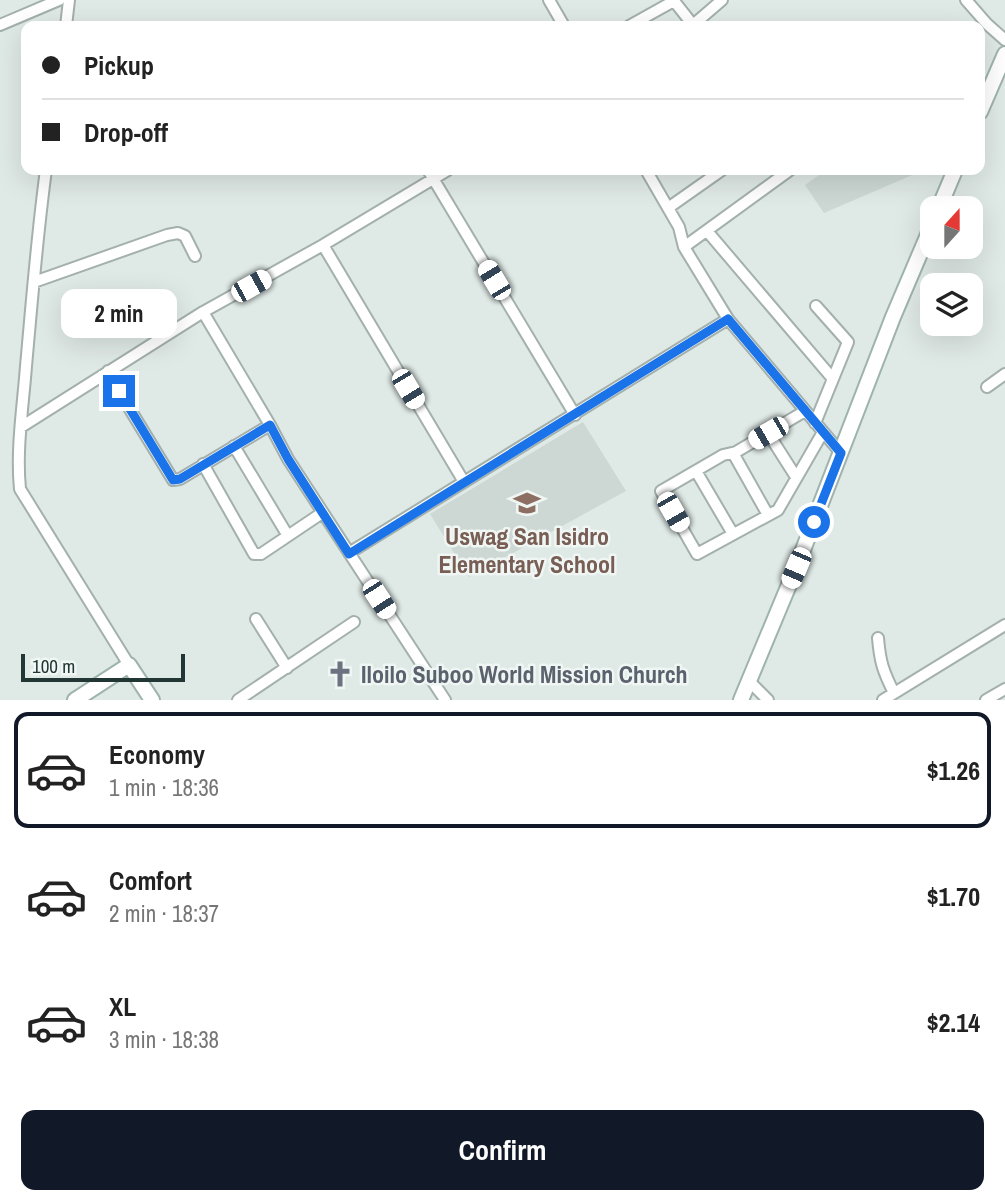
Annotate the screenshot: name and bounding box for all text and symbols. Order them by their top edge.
text: Pickup [84,48,154,83]
text: Drop-off [84,115,168,150]
north arrow [920,196,984,259]
map controls [920,196,983,336]
car [475,257,514,303]
car [228,267,275,305]
button: layers [920,273,983,336]
callout: 2 min [61,290,177,338]
text: 2 min [94,298,144,329]
car [389,366,428,412]
route end [103,375,135,407]
car [745,413,792,453]
school or university icon: Uswag San Isidro Elementary School [512,488,542,518]
car [654,489,693,535]
route start [798,506,830,538]
place label: Uswag San Isidro Elementary School [438,520,616,580]
car [779,545,814,591]
car [359,576,400,622]
scale bar [21,651,186,683]
text: 100 m [32,653,75,679]
place label: Iloilo Suboo World Mission Church [361,658,688,690]
church icon: Iloilo Suboo World Mission Church [325,659,355,689]
text: Economy [109,737,205,772]
icon: car [25,739,88,802]
text: $1.26 [927,753,980,788]
text: 1 min · 18:36 [109,772,219,803]
text: Comfort [109,863,192,898]
icon: car [25,865,88,928]
text: $1.70 [927,879,980,914]
text: 2 min · 18:37 [109,898,219,929]
text: XL [109,989,136,1024]
icon: car [25,991,88,1054]
text: $2.14 [927,1005,980,1040]
text: 3 min · 18:38 [109,1024,219,1055]
button: Confirm [21,1110,984,1190]

